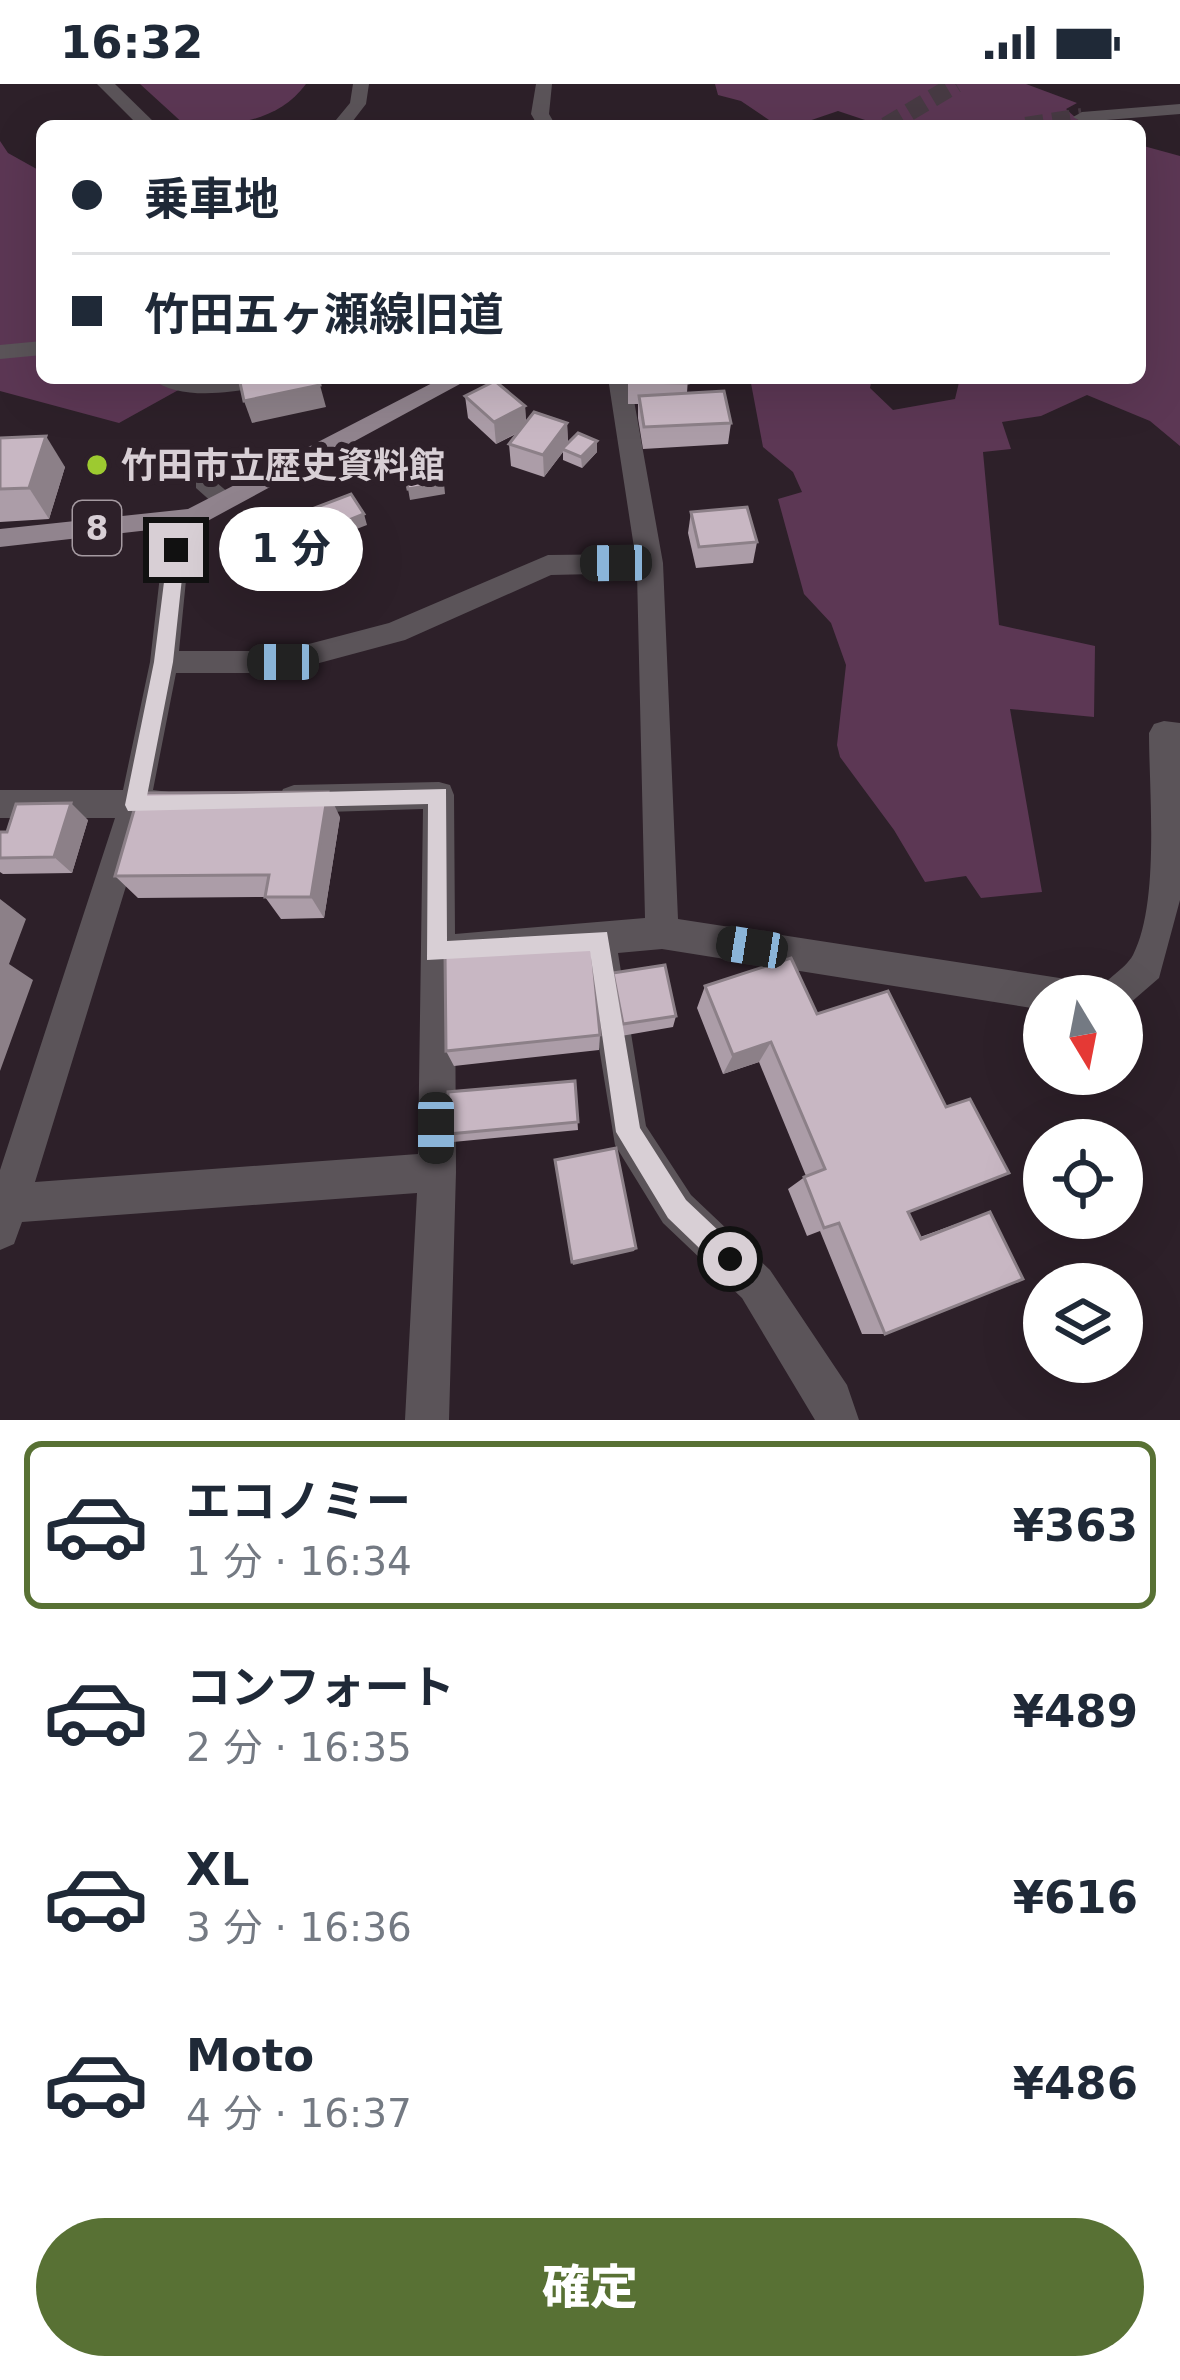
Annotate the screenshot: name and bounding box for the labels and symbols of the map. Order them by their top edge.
place label: 竹田市立歴史資料館 [121,445,445,486]
marker: 竹田市立歴史資料館 [84,452,110,478]
road number: 8 [73,501,121,555]
callout: 1 分 [218,508,362,592]
route end [149,523,203,577]
car [580,544,652,582]
car [247,644,319,680]
car [714,924,790,970]
north arrow [1023,975,1143,1095]
car [418,1092,454,1164]
route start [703,1232,757,1286]

